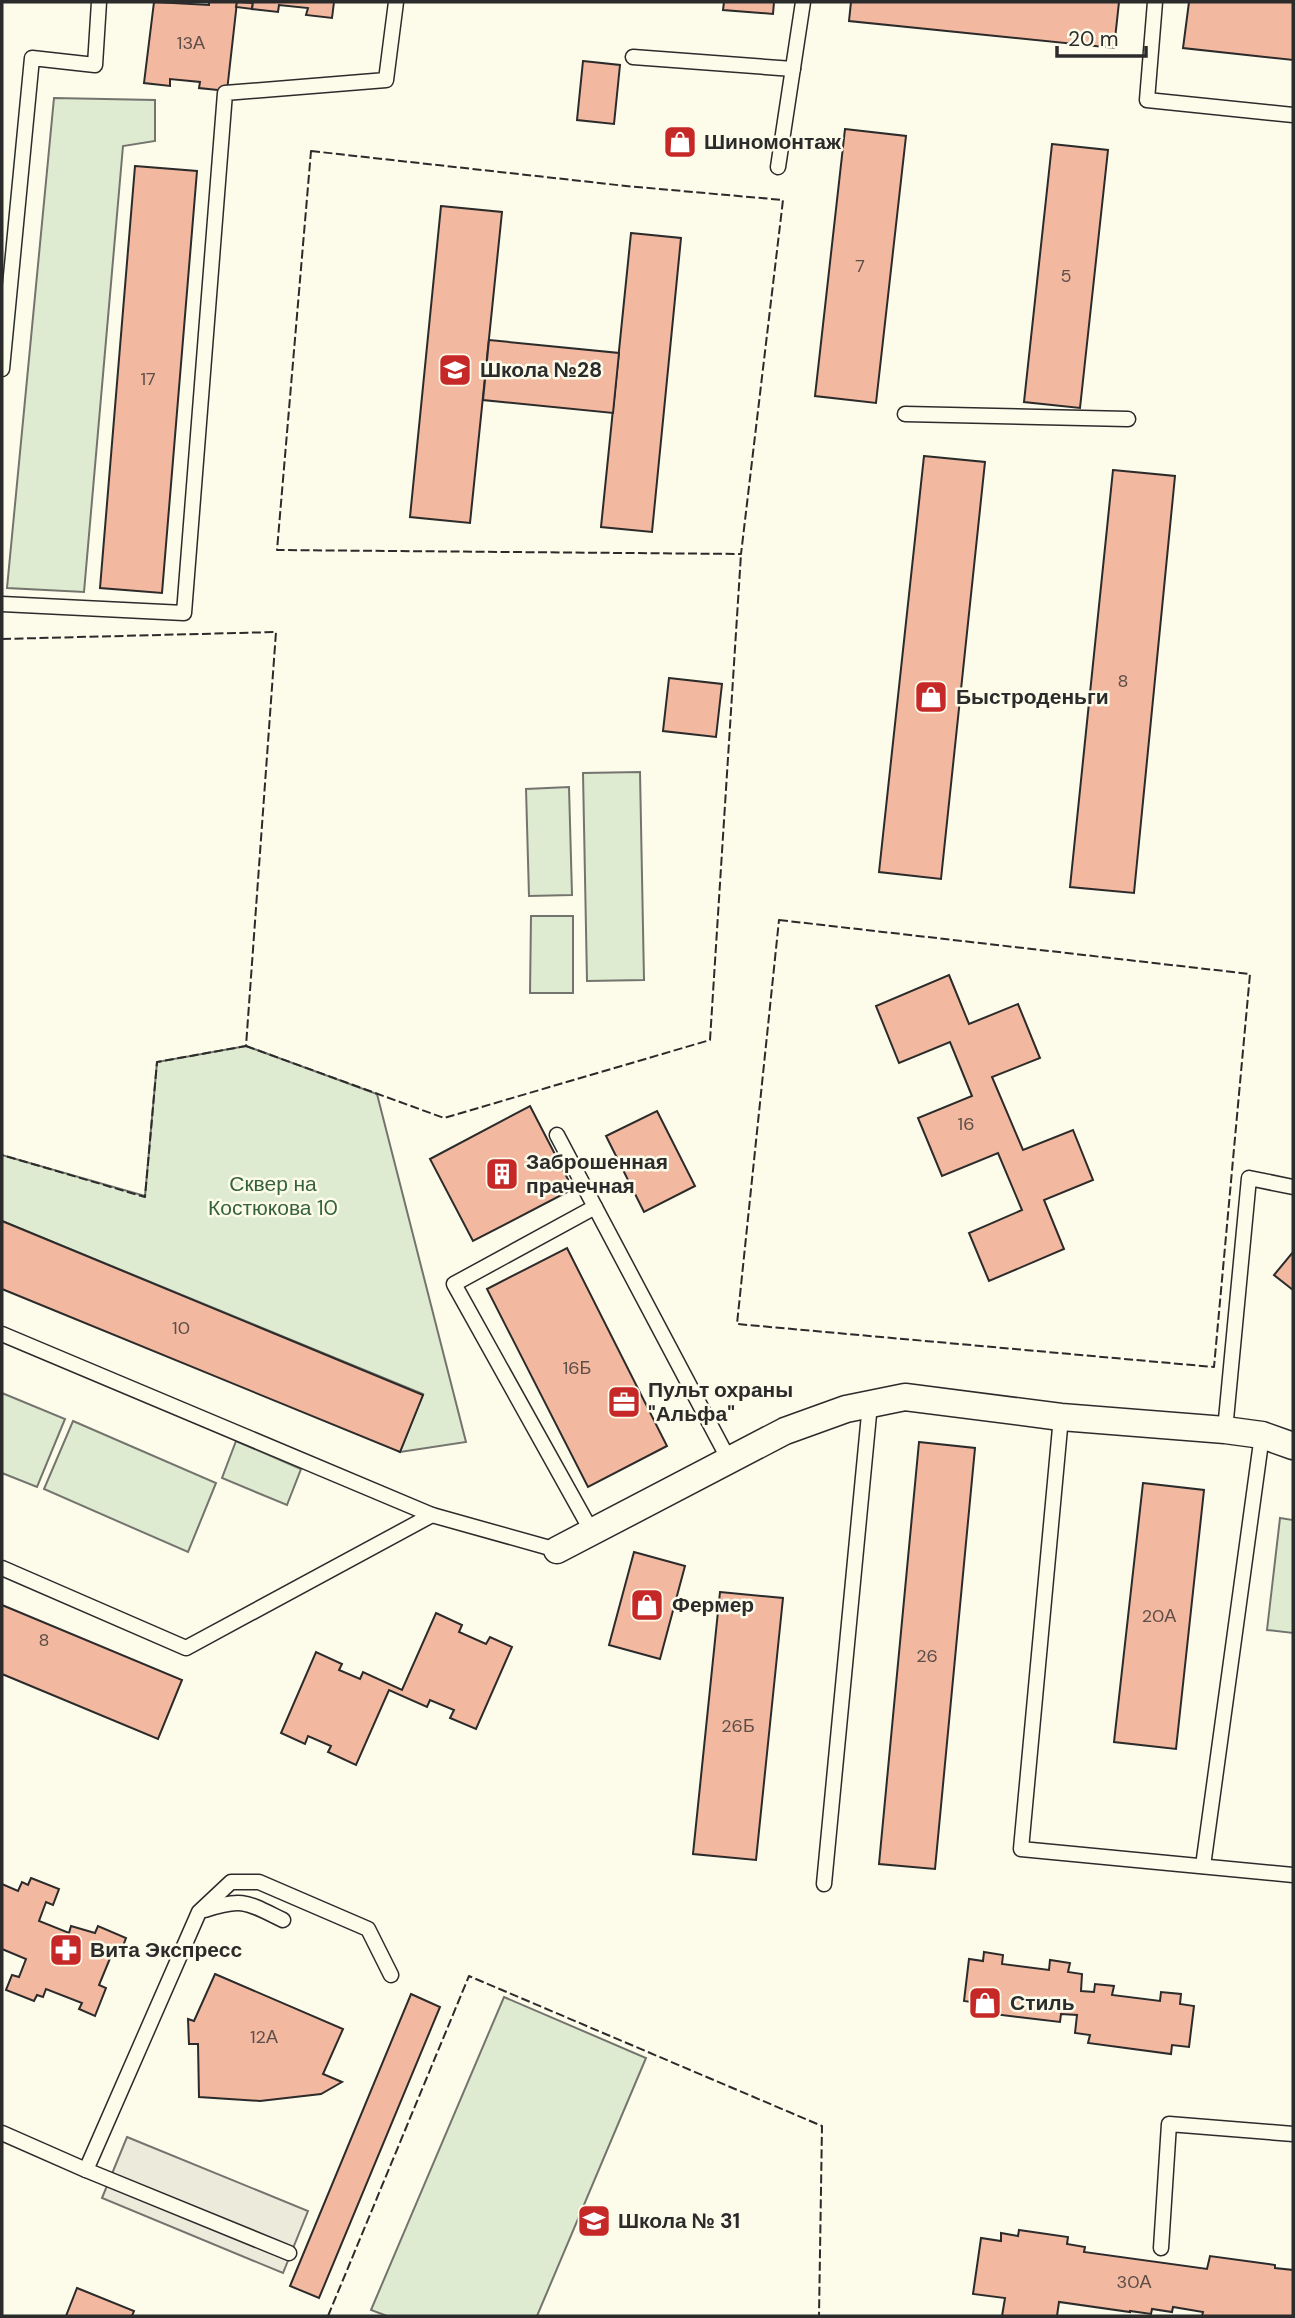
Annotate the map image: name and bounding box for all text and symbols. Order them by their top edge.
scale bar [1057,14,1146,58]
text: 20 m [1068,25,1119,53]
house number: 13А [177,31,205,55]
shop icon: Шиномонтаж [661,123,699,161]
place label: Шиномонтаж [704,128,842,156]
house number: 7 [855,254,865,278]
house number: 5 [1061,264,1071,288]
school or university icon: Школа №28 [436,351,474,389]
place label: Школа №28 [480,356,602,384]
house number: 17 [140,367,156,391]
house number: 8 [1118,669,1128,693]
shop icon: Быстроденьги [912,678,950,716]
place label: Быстроденьги [956,683,1109,711]
house number: 16 [958,1112,974,1136]
place label: Заброшенная прачечная [526,1148,668,1200]
building icon: Заброшенная прачечная [483,1155,521,1193]
park label: Сквер на Костюкова 10 [208,1170,338,1222]
house number: 10 [172,1316,190,1340]
house number: 16Б [563,1356,591,1380]
place label: Пульт охраны "Альфа" [648,1376,793,1428]
office icon: Пульт охраны "Альфа" [605,1383,643,1421]
shop icon: Фермер [628,1586,666,1624]
place label: Фермер [672,1591,754,1619]
house number: 20А [1142,1604,1176,1628]
house number: 8 [39,1628,49,1652]
house number: 26 [916,1644,938,1668]
house number: 26Б [721,1714,755,1738]
pharmacy icon: Вита Экспресс [47,1931,85,1969]
place label: Вита Экспресс [90,1936,242,1964]
shop icon: Стиль [966,1984,1004,2022]
place label: Стиль [1010,1989,1075,2017]
house number: 12А [250,2025,278,2049]
school or university icon: Школа № 31 [575,2202,613,2240]
place label: Школа № 31 [618,2207,740,2235]
house number: 30А [1117,2270,1151,2294]

